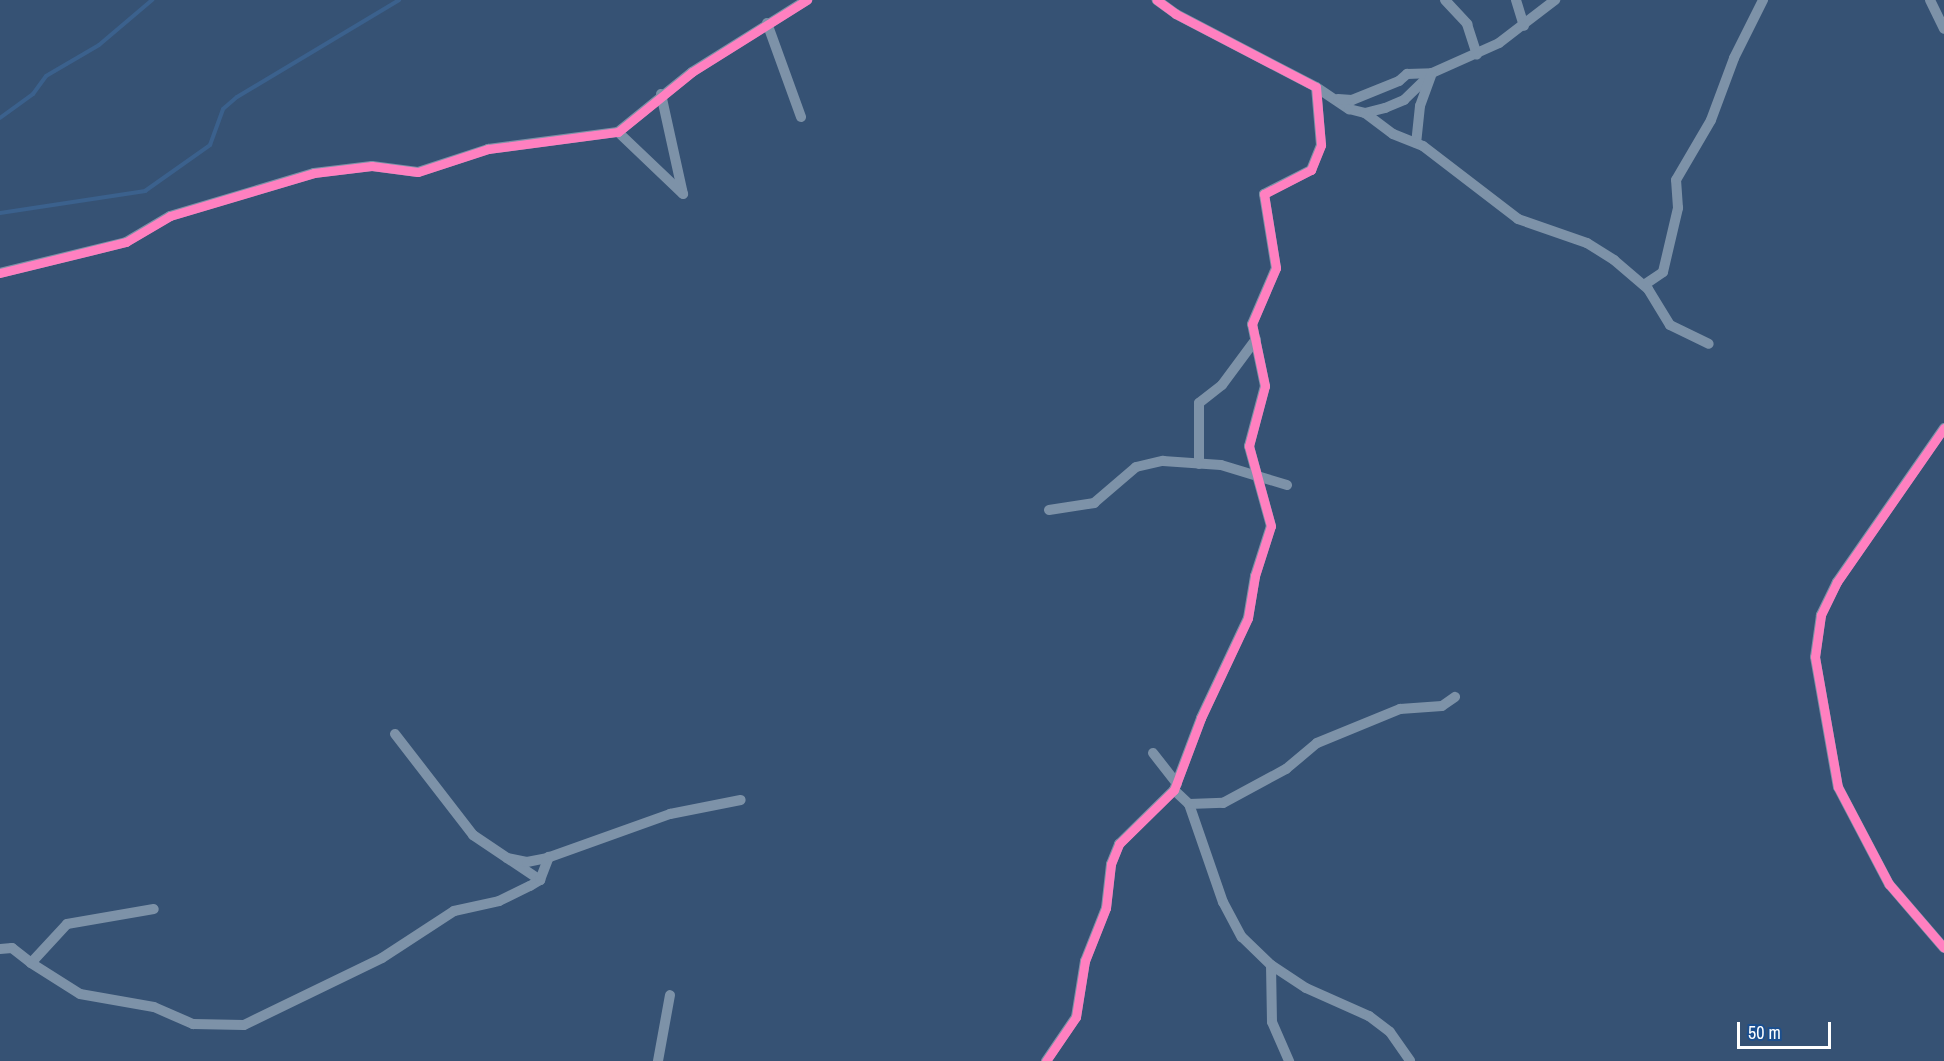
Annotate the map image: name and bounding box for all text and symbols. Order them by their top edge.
scale bar [1740,1010,1834,1048]
text: 50 m [1748,1020,1781,1045]

